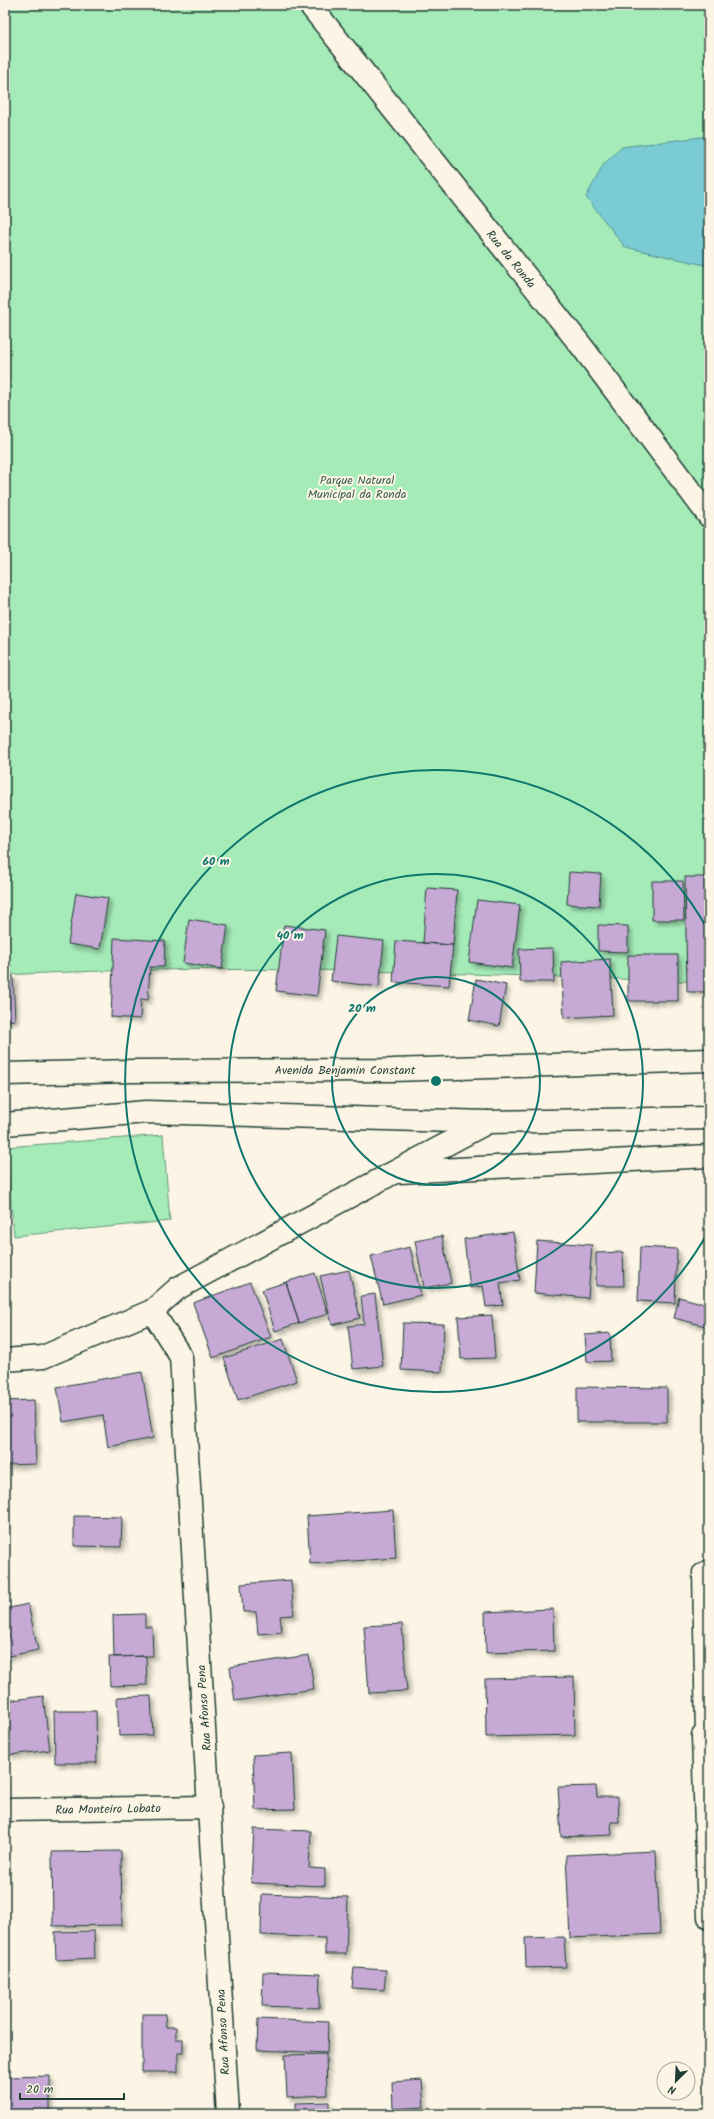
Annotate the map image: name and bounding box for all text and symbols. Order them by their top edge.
street label: Rua da Ronda [481,226,540,293]
park label: Parque Natural Municipal da Ronda [308,471,407,504]
text: 60 m [202,852,230,871]
text: 40 m [276,926,304,945]
text: 20 m [348,999,376,1018]
street label: Avenida Benjamin Constant [275,1061,416,1080]
centre of rings [429,1074,443,1088]
street label: Rua Afonso Pena [192,1664,217,1752]
street label: Rua Monteiro Lobato [55,1799,161,1820]
street label: Rua Afonso Pena [212,1988,235,2075]
north arrow [656,2061,696,2101]
scale bar [20,2075,124,2101]
text: 20 m [26,2080,54,2099]
text: N [665,2080,679,2099]

